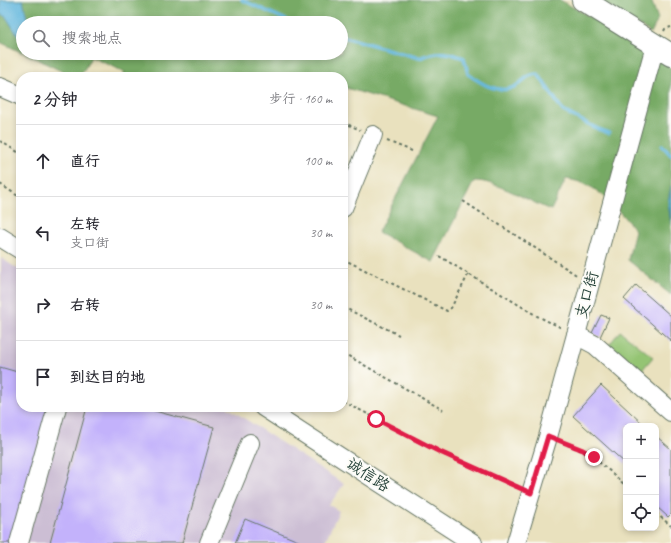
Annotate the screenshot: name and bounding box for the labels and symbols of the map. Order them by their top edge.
street label: 支口街 [571,269,603,321]
route start [367,410,385,428]
route end [585,448,603,466]
street label: 诚信路 [342,454,394,496]

